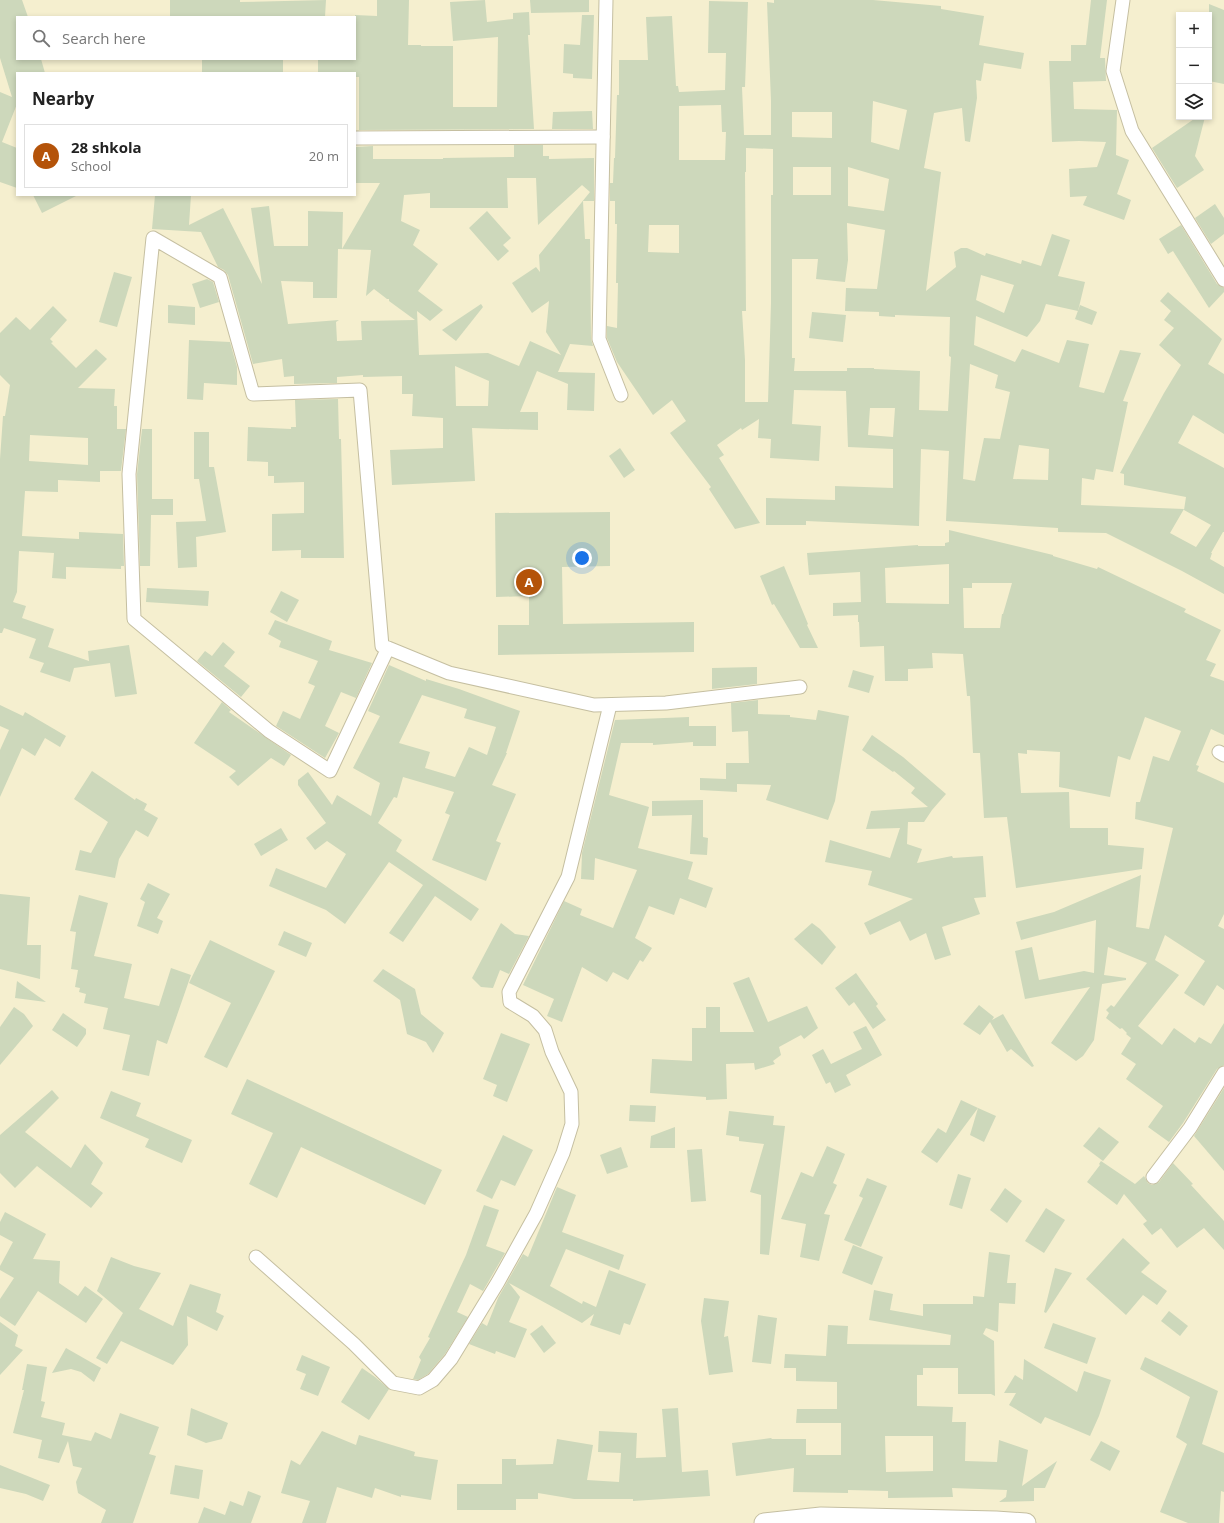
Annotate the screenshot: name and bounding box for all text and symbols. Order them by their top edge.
map controls [1176,12,1212,120]
button: + [1176,12,1212,48]
search box [16,16,356,60]
icon: search [30,27,52,49]
text: Search here [62,28,146,48]
button: − [1176,48,1212,84]
button: layers [1176,84,1212,120]
text: Nearby [32,87,94,110]
text: 28 shkola [71,137,142,157]
text: A [42,147,50,165]
text: 20 m [309,147,339,165]
text: School [71,157,111,175]
your location [572,548,592,568]
pin: A [516,567,542,597]

